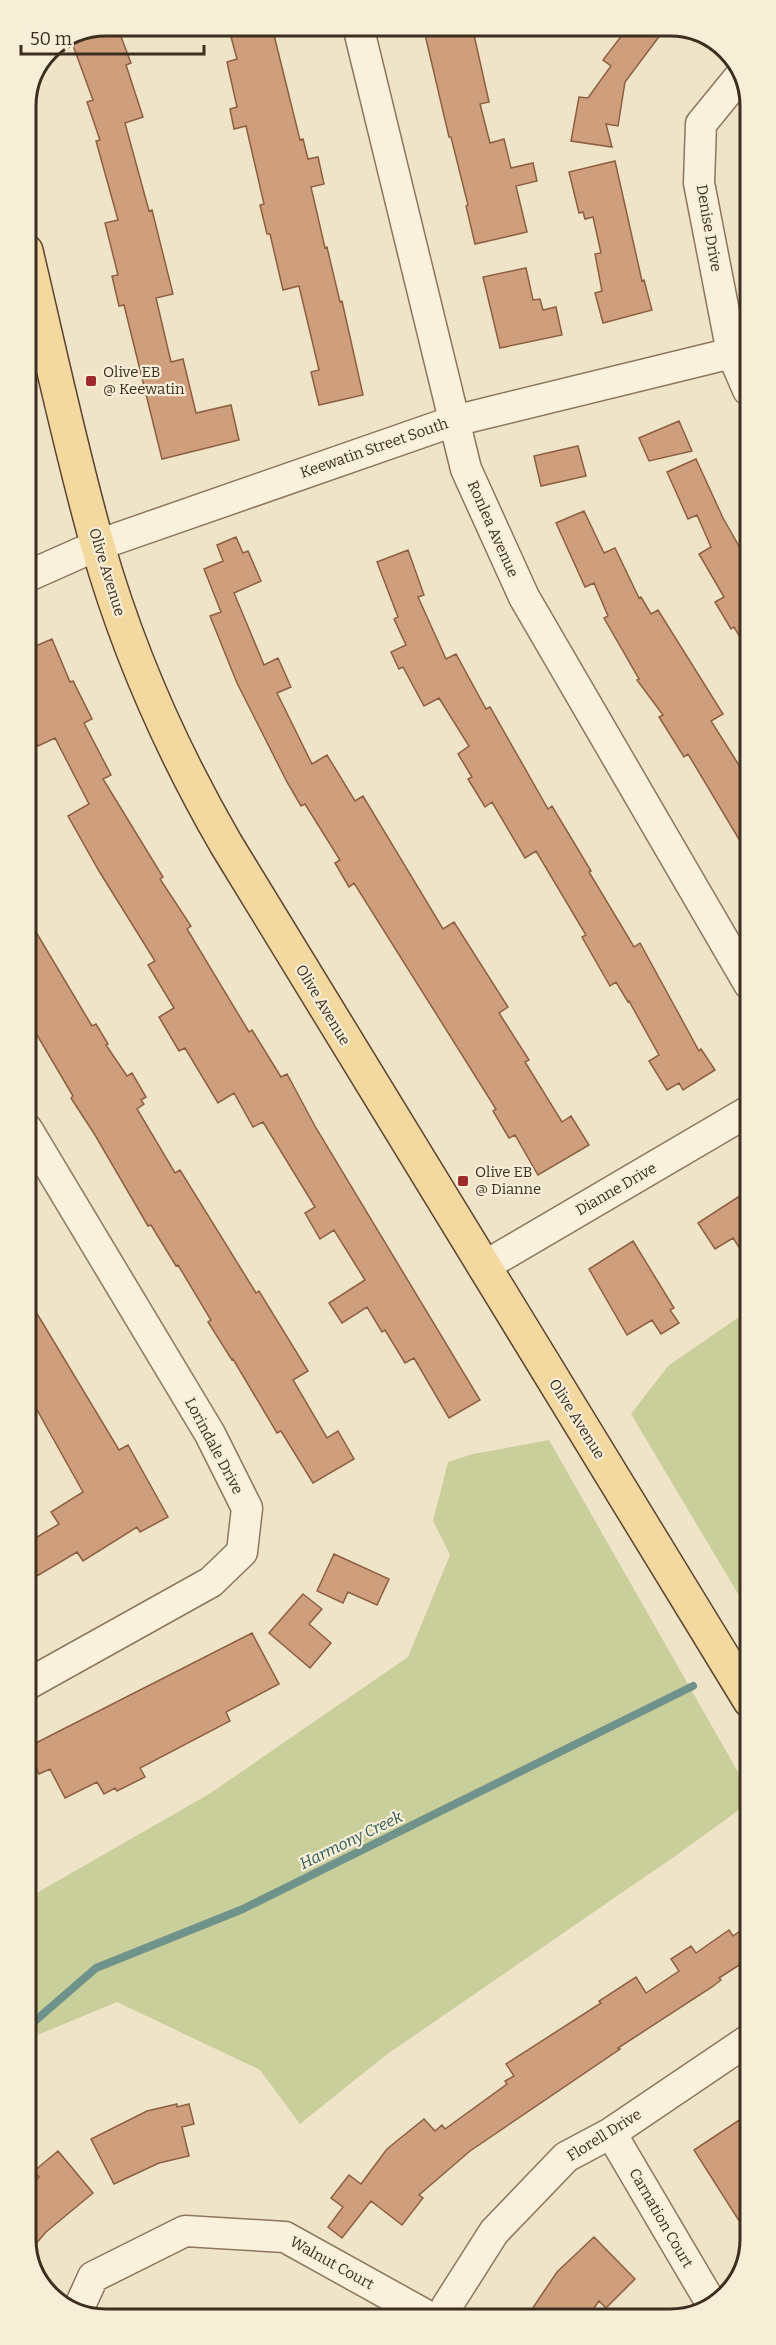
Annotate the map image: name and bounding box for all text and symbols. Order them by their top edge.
scale bar [21,18,204,56]
text: 50 m [30,28,72,50]
street label: Denise Drive [692,183,726,273]
place label: Olive EB @ Keewatin [103,363,185,398]
marker: Olive EB @ Keewatin [84,374,98,388]
street label: Keewatin Street South [298,414,451,482]
street label: Ronlea Avenue [464,478,522,580]
street label: Olive Avenue [85,526,129,618]
street label: Olive Avenue [292,961,354,1049]
street label: Dianne Drive [572,1159,660,1219]
place label: Olive EB @ Dianne [475,1163,541,1198]
marker: Olive EB @ Dianne [456,1174,470,1188]
street label: Olive Avenue [545,1376,609,1462]
street label: Lorindale Drive [181,1395,247,1497]
water label: Harmony Creek [296,1807,406,1873]
street label: Florell Drive [563,2105,645,2165]
street label: Carnation Court [625,2165,697,2271]
street label: Walnut Court [287,2233,378,2294]

